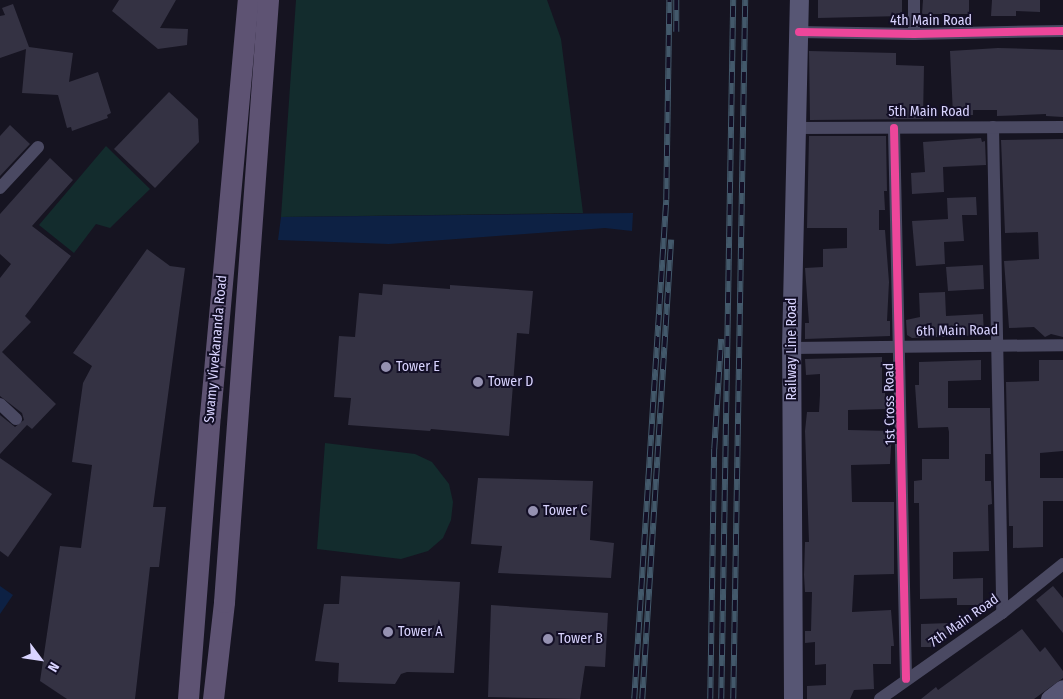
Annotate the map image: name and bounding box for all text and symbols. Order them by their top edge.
street label: 4th Main Road [890,13,972,29]
street label: 5th Main Road [888,104,970,120]
street label: Swamy Vivekananda Road [201,274,231,424]
street label: Railway Line Road [784,297,800,401]
street label: 6th Main Road [916,322,998,340]
place label: Tower E [396,359,440,375]
marker: Tower E [380,361,392,373]
street label: 1st Cross Road [881,363,899,445]
place label: Tower D [488,374,533,390]
marker: Tower D [472,376,484,388]
place label: Tower C [543,503,587,519]
marker: Tower C [527,505,539,517]
street label: 7th Main Road [926,591,1002,651]
place label: Tower A [398,624,443,640]
marker: Tower A [382,626,394,638]
place label: Tower B [558,631,603,647]
marker: Tower B [542,633,554,645]
north arrow [15,634,65,684]
text: N [44,659,63,675]

